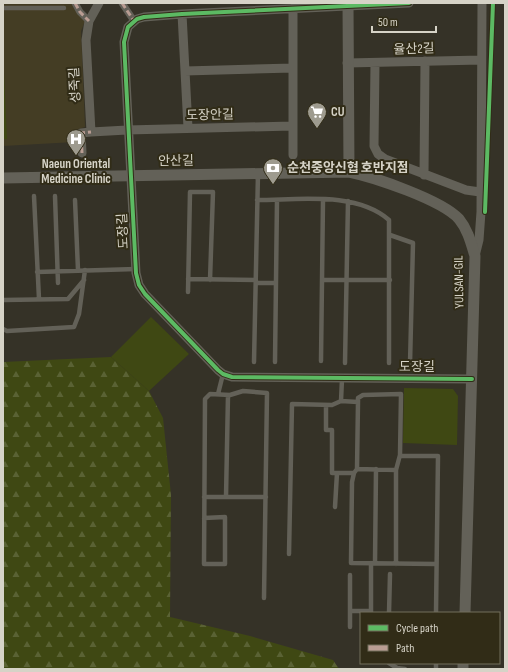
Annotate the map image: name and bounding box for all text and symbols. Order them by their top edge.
scale bar [372,8,436,34]
text: 50 m [378,15,398,30]
street label: 율산2길 [393,40,435,58]
street label: 성죽길 [66,67,84,103]
supermarket icon: CU [306,101,328,129]
place label: CU [331,104,345,120]
street label: 도장안길 [186,107,234,123]
hospital icon: Naeun Oriental Medicine Clinic [65,128,87,156]
street label: 안산길 [158,153,194,169]
place label: Naeun Oriental Medicine Clinic [41,156,111,187]
bank icon: 순천중앙신협 호반지점 [262,157,284,185]
place label: 순천중앙신협 호반지점 [287,160,409,176]
street label: 도장길 [114,213,132,249]
street label: YULSAN-GIL [451,255,467,309]
street label: 도장길 [399,359,435,375]
legend [360,612,500,664]
text: Cycle path [396,621,438,636]
text: Path [396,641,414,656]

